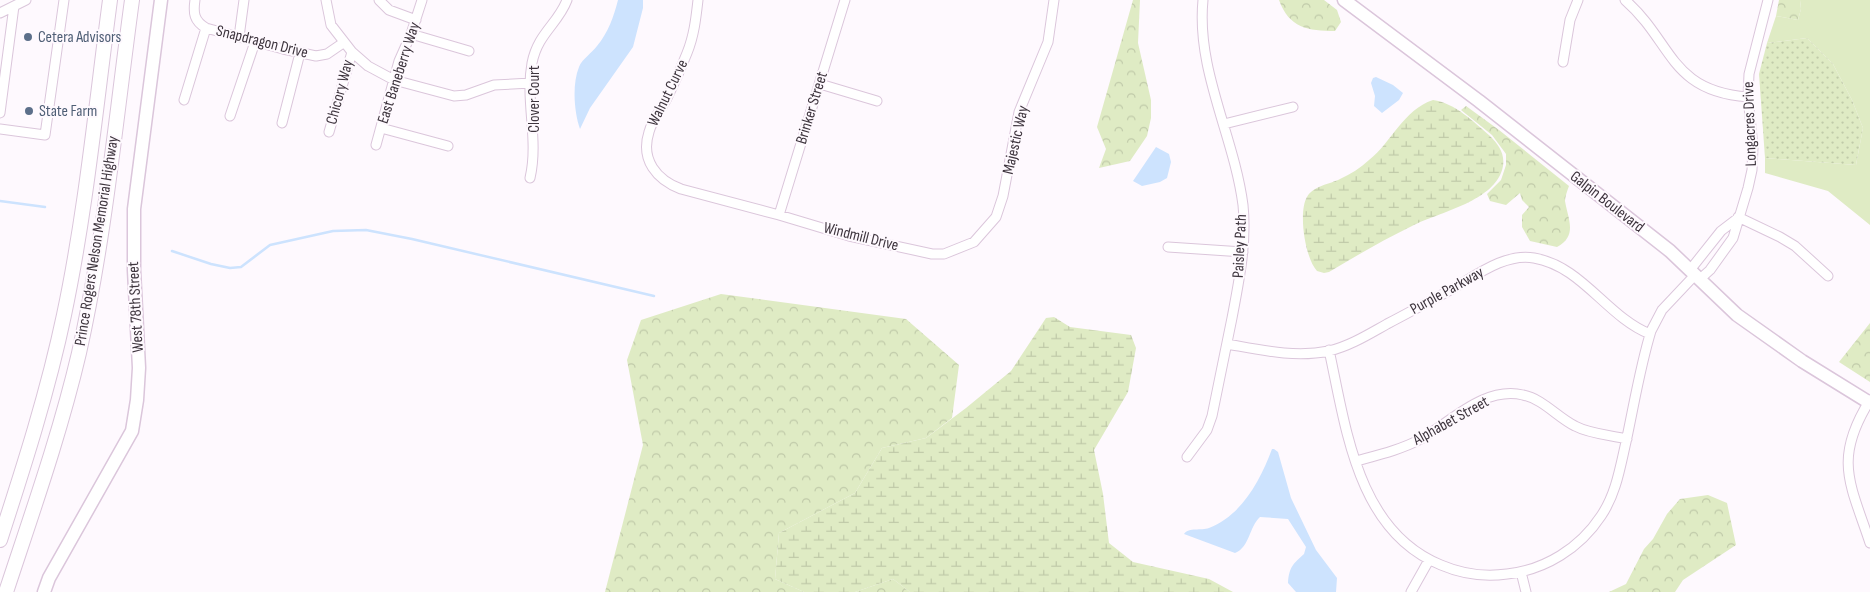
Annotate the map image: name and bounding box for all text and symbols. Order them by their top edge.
street label: East Baneberry Way [374,20,424,126]
street label: Snapdragon Drive [214,21,310,63]
place label: Cetera Advisors [38,28,121,47]
marker: Cetera Advisors [22,31,34,43]
street label: Walnut Curve [644,57,692,129]
street label: Chicory Way [322,58,358,126]
street label: Clover Court [525,65,544,133]
street label: Brinker Street [792,69,832,147]
street label: Longacres Drive [1739,81,1761,167]
place label: State Farm [39,102,97,121]
street label: Majestic Way [999,104,1033,176]
marker: State Farm [23,105,35,117]
street label: Prince Rogers Nelson Memorial Highway [71,135,123,347]
street label: Galpin Boulevard [1566,167,1648,237]
street label: Paisley Path [1229,214,1251,278]
street label: Windmill Drive [822,219,900,255]
street label: West 78th Street [124,261,148,353]
street label: Purple Parkway [1407,263,1487,319]
street label: Alphabet Street [1409,392,1492,450]

